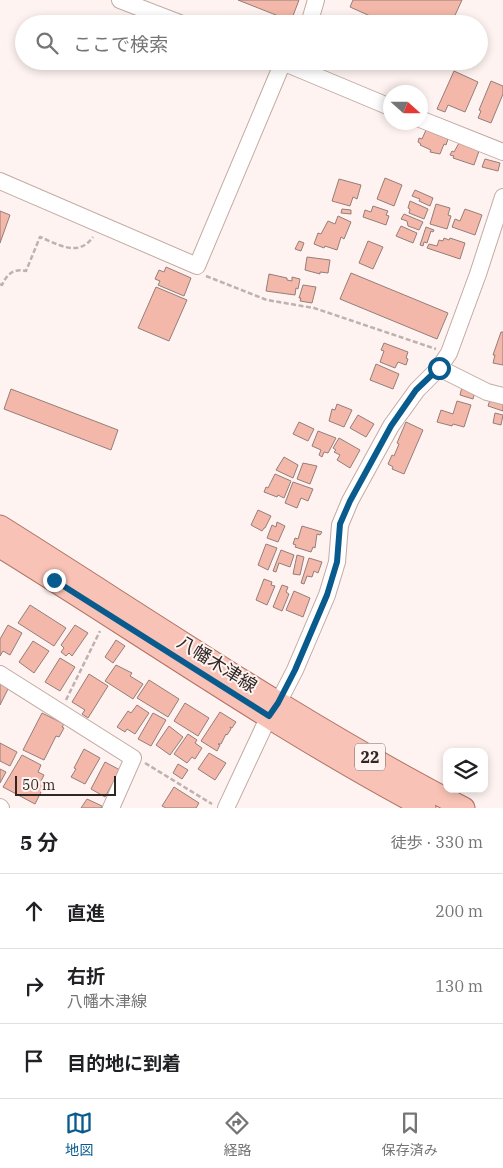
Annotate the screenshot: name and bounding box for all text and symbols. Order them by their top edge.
search box [15,15,488,70]
icon: search [33,29,61,57]
text: ここで検索 [73,32,168,56]
north arrow [383,85,428,130]
route start [428,357,451,380]
route end [43,569,66,592]
street label: 八幡木津線 [173,630,262,697]
road number: 22 [355,744,385,770]
map controls [443,748,488,793]
button: layers [443,748,488,793]
scale bar [15,773,116,796]
text: 50 m [22,776,55,794]
text: 5 分 [20,828,58,856]
text: 徒歩 · 330 m [391,832,483,852]
icon: ahead [20,897,48,925]
text: 直進 [67,901,105,925]
text: 200 m [435,901,483,921]
text: 右折 [67,964,105,988]
icon: right [20,972,48,1000]
text: 130 m [435,976,483,996]
text: 八幡木津線 [67,991,147,1011]
icon: arrive [20,1047,48,1075]
text: 目的地に到着 [67,1051,181,1075]
tab: 地図 [65,1109,93,1159]
tab: 経路 [223,1109,251,1159]
tab: 保存済み [382,1109,438,1159]

